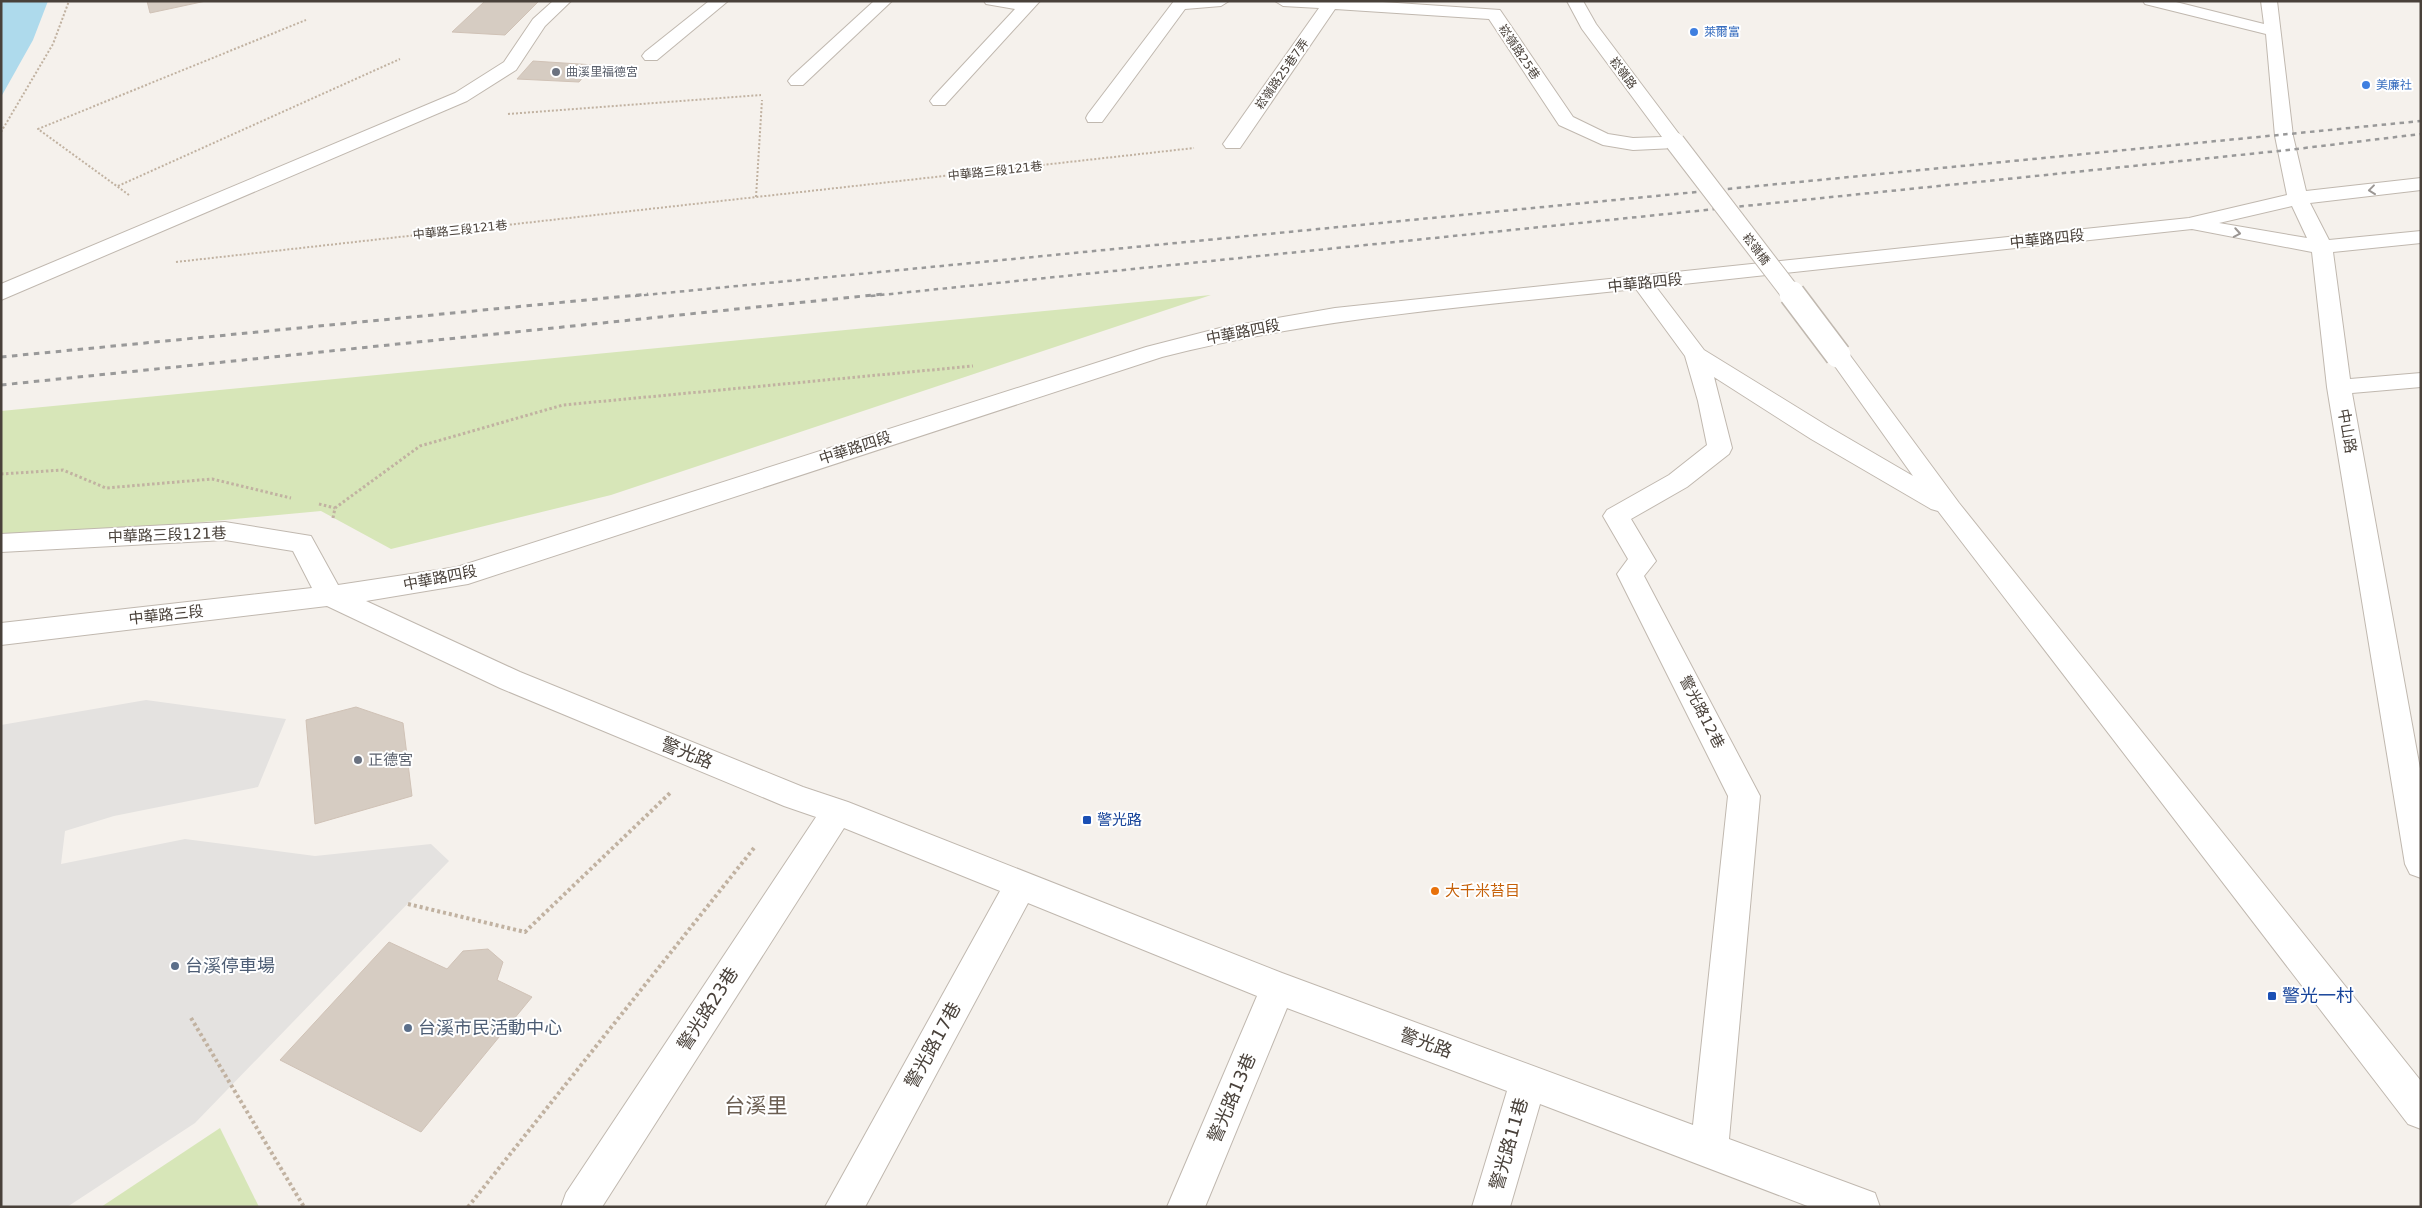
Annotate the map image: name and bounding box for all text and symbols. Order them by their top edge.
street label: 崧嶺路25巷 [1496,22,1542,82]
place label: 萊爾富 [1704,25,1740,39]
marker: 萊爾富 [1688,26,1700,38]
street label: 崧嶺路25巷7弄 [1252,36,1312,112]
street label: 崧嶺路 [1607,54,1639,92]
place label: 曲溪里福德宮 [566,65,638,79]
marker: 曲溪里福德宮 [550,66,562,78]
place label: 美廉社 [2376,78,2412,92]
marker: 美廉社 [2360,79,2372,91]
street label: 中華路三段121巷 [947,159,1043,183]
one-way arrow [2368,184,2376,195]
street label: 中華路三段121巷 [412,218,508,242]
street label: 中華路四段 [2009,226,2085,252]
one-way arrow [2232,227,2241,237]
street label: 崧嶺橋 [1740,230,1772,268]
street label: 中華路四段 [1607,270,1683,296]
street label: 中華路四段 [1204,316,1282,348]
street label: 中山路 [2334,407,2360,455]
street label: 中華路四段 [817,428,893,468]
street label: 中華路三段121巷 [107,524,227,546]
street label: 中華路四段 [401,562,479,594]
street label: 中華路三段 [128,602,204,628]
street label: 警光路12巷 [1676,673,1728,751]
street label: 警光路 [658,733,716,772]
place label: 正德宮 [368,751,413,769]
marker: 正德宮 [352,754,364,766]
place label: 警光路 [1097,811,1142,829]
marker: 警光路 [1081,814,1093,826]
place label: 大千米苔目 [1445,882,1520,900]
marker: 大千米苔目 [1429,885,1441,897]
place label: 台溪停車場 [185,955,275,976]
marker: 台溪停車場 [169,960,181,972]
street label: 警光路23巷 [673,963,742,1054]
place label: 警光一村 [2282,985,2354,1006]
marker: 警光一村 [2266,990,2278,1002]
street label: 警光路17巷 [900,998,965,1091]
place label: 台溪市民活動中心 [418,1017,562,1038]
marker: 台溪市民活動中心 [402,1022,414,1034]
street label: 警光路 [1397,1023,1455,1062]
street label: 警光路13巷 [1203,1050,1260,1146]
district label: 台溪里 [725,1094,788,1118]
street label: 警光路11巷 [1485,1095,1532,1192]

